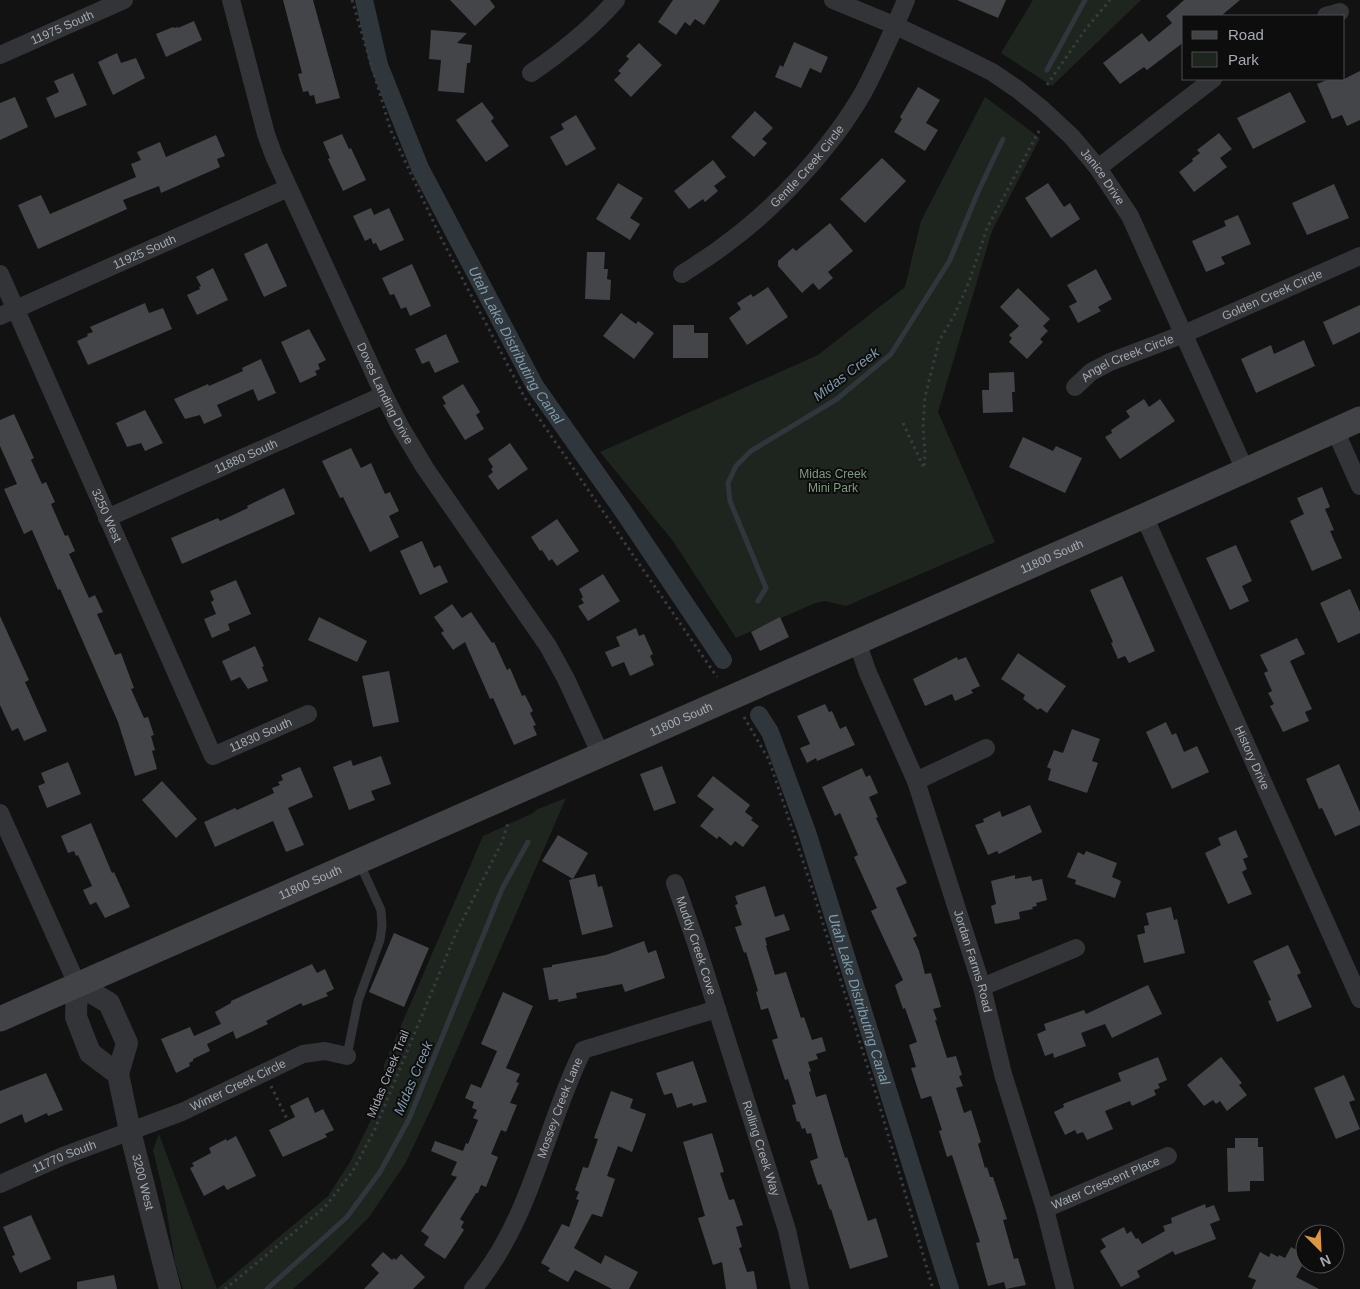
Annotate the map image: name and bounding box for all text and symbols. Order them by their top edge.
street label: 11975 South [29,7,96,47]
legend [1182,15,1345,80]
text: Road [1228,26,1264,43]
text: Park [1228,51,1259,68]
street label: Gentle Creek Circle [767,122,847,210]
street label: Janice Drive [1078,146,1128,208]
street label: 11925 South [111,232,178,272]
water label: Utah Lake Distributing Canal [465,264,567,427]
street label: Golden Creek Circle [1220,266,1325,323]
street label: Angel Creek Circle [1078,331,1176,385]
street label: Doves Landing Drive [354,340,416,447]
water label: Midas Creek [810,343,883,404]
street label: 11880 South [212,436,280,476]
park label: Midas Creek Mini Park [799,467,868,495]
street label: 3250 West [89,486,125,545]
street label: 11800 South [1018,537,1085,576]
street label: 11800 South [647,700,715,739]
street label: 11830 South [227,715,294,755]
street label: History Drive [1232,724,1273,792]
street label: 11800 South [277,863,344,903]
street label: Muddy Creek Cove [673,894,719,997]
street label: Jordan Farms Road [951,908,995,1014]
water label: Utah Lake Distributing Canal [825,912,894,1088]
street label: Midas Creek Trail [364,1028,412,1120]
water label: Midas Creek [390,1039,436,1117]
street label: Mossey Creek Lane [534,1055,586,1160]
street label: Winter Creek Circle [188,1056,288,1114]
street label: Rolling Creek Way [739,1099,783,1198]
street label: 11770 South [30,1137,98,1176]
street label: 3200 West [129,1153,157,1212]
street label: Water Crescent Place [1049,1153,1162,1212]
north arrow [1295,1224,1345,1274]
text: N [1317,1252,1333,1270]

